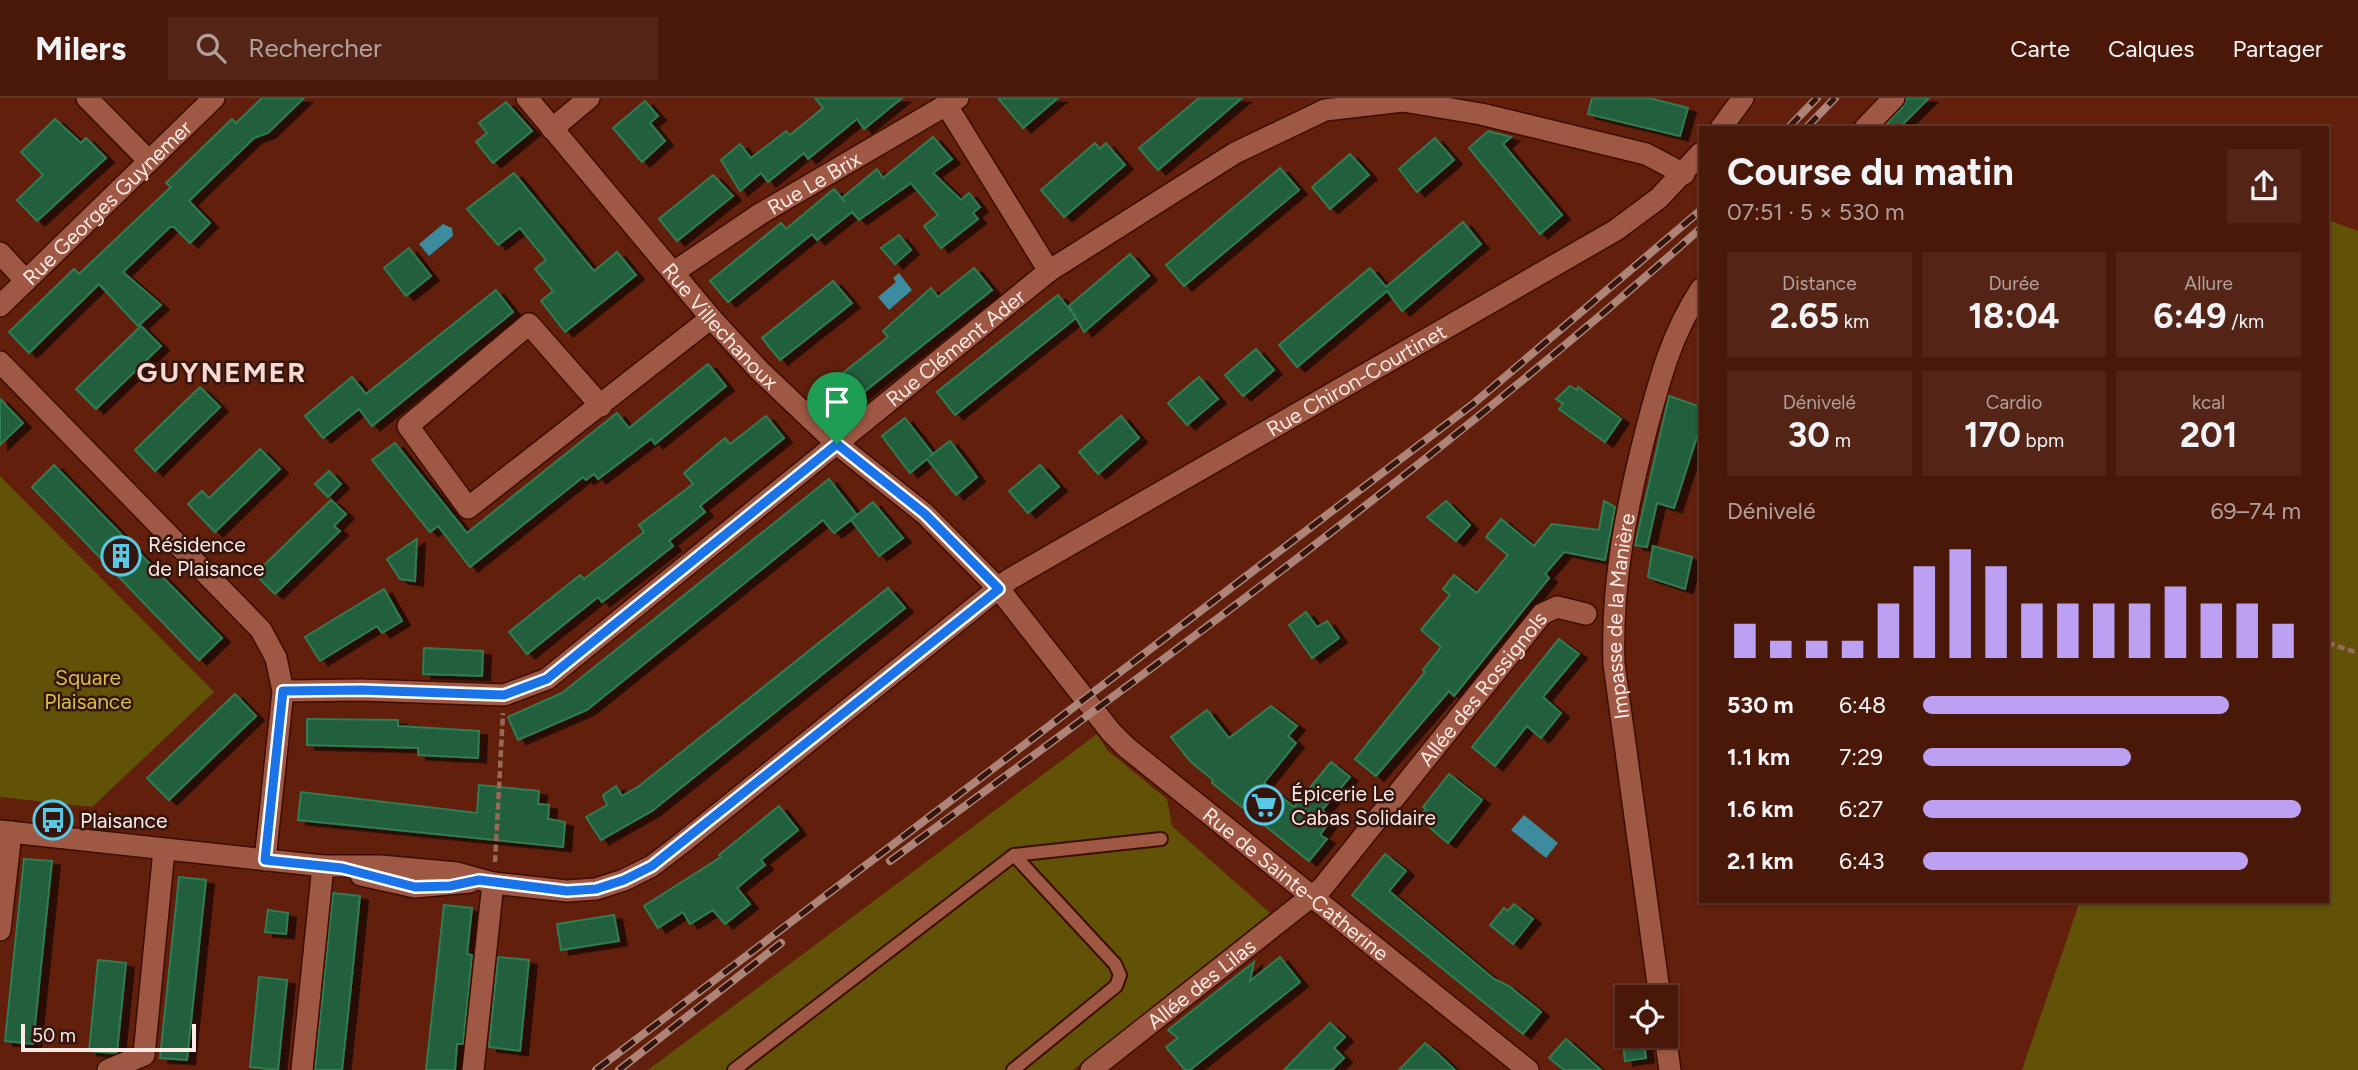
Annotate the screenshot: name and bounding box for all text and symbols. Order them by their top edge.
search box [168,17,658,80]
text: Milers [35,29,126,68]
icon: search [192,29,230,67]
text: Rechercher [248,32,382,64]
text: Carte [2010,34,2070,63]
text: Calques [2108,34,2194,63]
text: Partager [2232,34,2323,63]
street label: Rue Georges Guynemer [17,115,196,290]
street label: Rue Le Brix [763,145,865,220]
text: Course du matin [1727,149,2014,195]
button: share [2227,149,2301,223]
text: 07:51 · 5 × 530 m [1727,198,1905,226]
street label: Rue Villechanoux [658,258,784,394]
text: Distance [1782,272,1857,295]
text: Durée [1989,272,2039,295]
text: Allure [2184,272,2233,295]
street label: Rue Clément Ader [881,283,1030,411]
text: 2.65 [1769,295,1839,337]
text: 18:04 [1968,295,2060,337]
text: 6:49 [2153,295,2227,337]
text: km [1839,310,1869,333]
text: /km [2227,310,2264,333]
street label: Rue Chiron-Courtinet [1262,318,1450,441]
district label: GUYNEMER [137,355,307,389]
pin [807,372,867,444]
icon: arrive [818,383,856,421]
text: Dénivelé [1783,391,1856,414]
text: Cardio [1986,391,2042,414]
text: kcal [2192,391,2225,414]
text: 30 [1788,414,1830,456]
text: 170 [1964,414,2021,456]
text: 201 [2180,414,2238,456]
text: m [1830,429,1851,452]
text: bpm [2021,429,2064,452]
text: Dénivelé [1727,497,1815,525]
text: 69–74 m [2210,497,2301,525]
street label: Impasse de la Manière [1601,511,1640,721]
place label: Résidence de Plaisance [148,532,264,581]
building icon: Résidence de Plaisance [100,535,142,577]
street label: Allée des Rossignols [1413,606,1552,771]
park label: Square Plaisance [44,665,132,714]
text: 530 m [1727,691,1794,719]
text: 6:48 [1839,691,1886,719]
text: 1.1 km [1727,743,1790,771]
text: 7:29 [1839,743,1883,771]
place label: Épicerie Le Cabas Solidaire [1291,781,1436,830]
supermarket icon: Épicerie Le Cabas Solidaire [1243,784,1285,826]
text: 1.6 km [1727,795,1794,823]
text: 6:27 [1839,795,1883,823]
bus stop icon: Plaisance [32,799,74,841]
street label: Rue de Sainte-Catherine [1198,802,1394,966]
place label: Plaisance [80,808,167,833]
text: 2.1 km [1727,847,1794,875]
text: 6:43 [1839,847,1885,875]
street label: Allée des Lilas [1142,933,1260,1034]
map controls [1615,985,1678,1048]
button: locate [1615,985,1678,1048]
scale bar [21,1021,196,1053]
text: 50 m [32,1024,76,1047]

